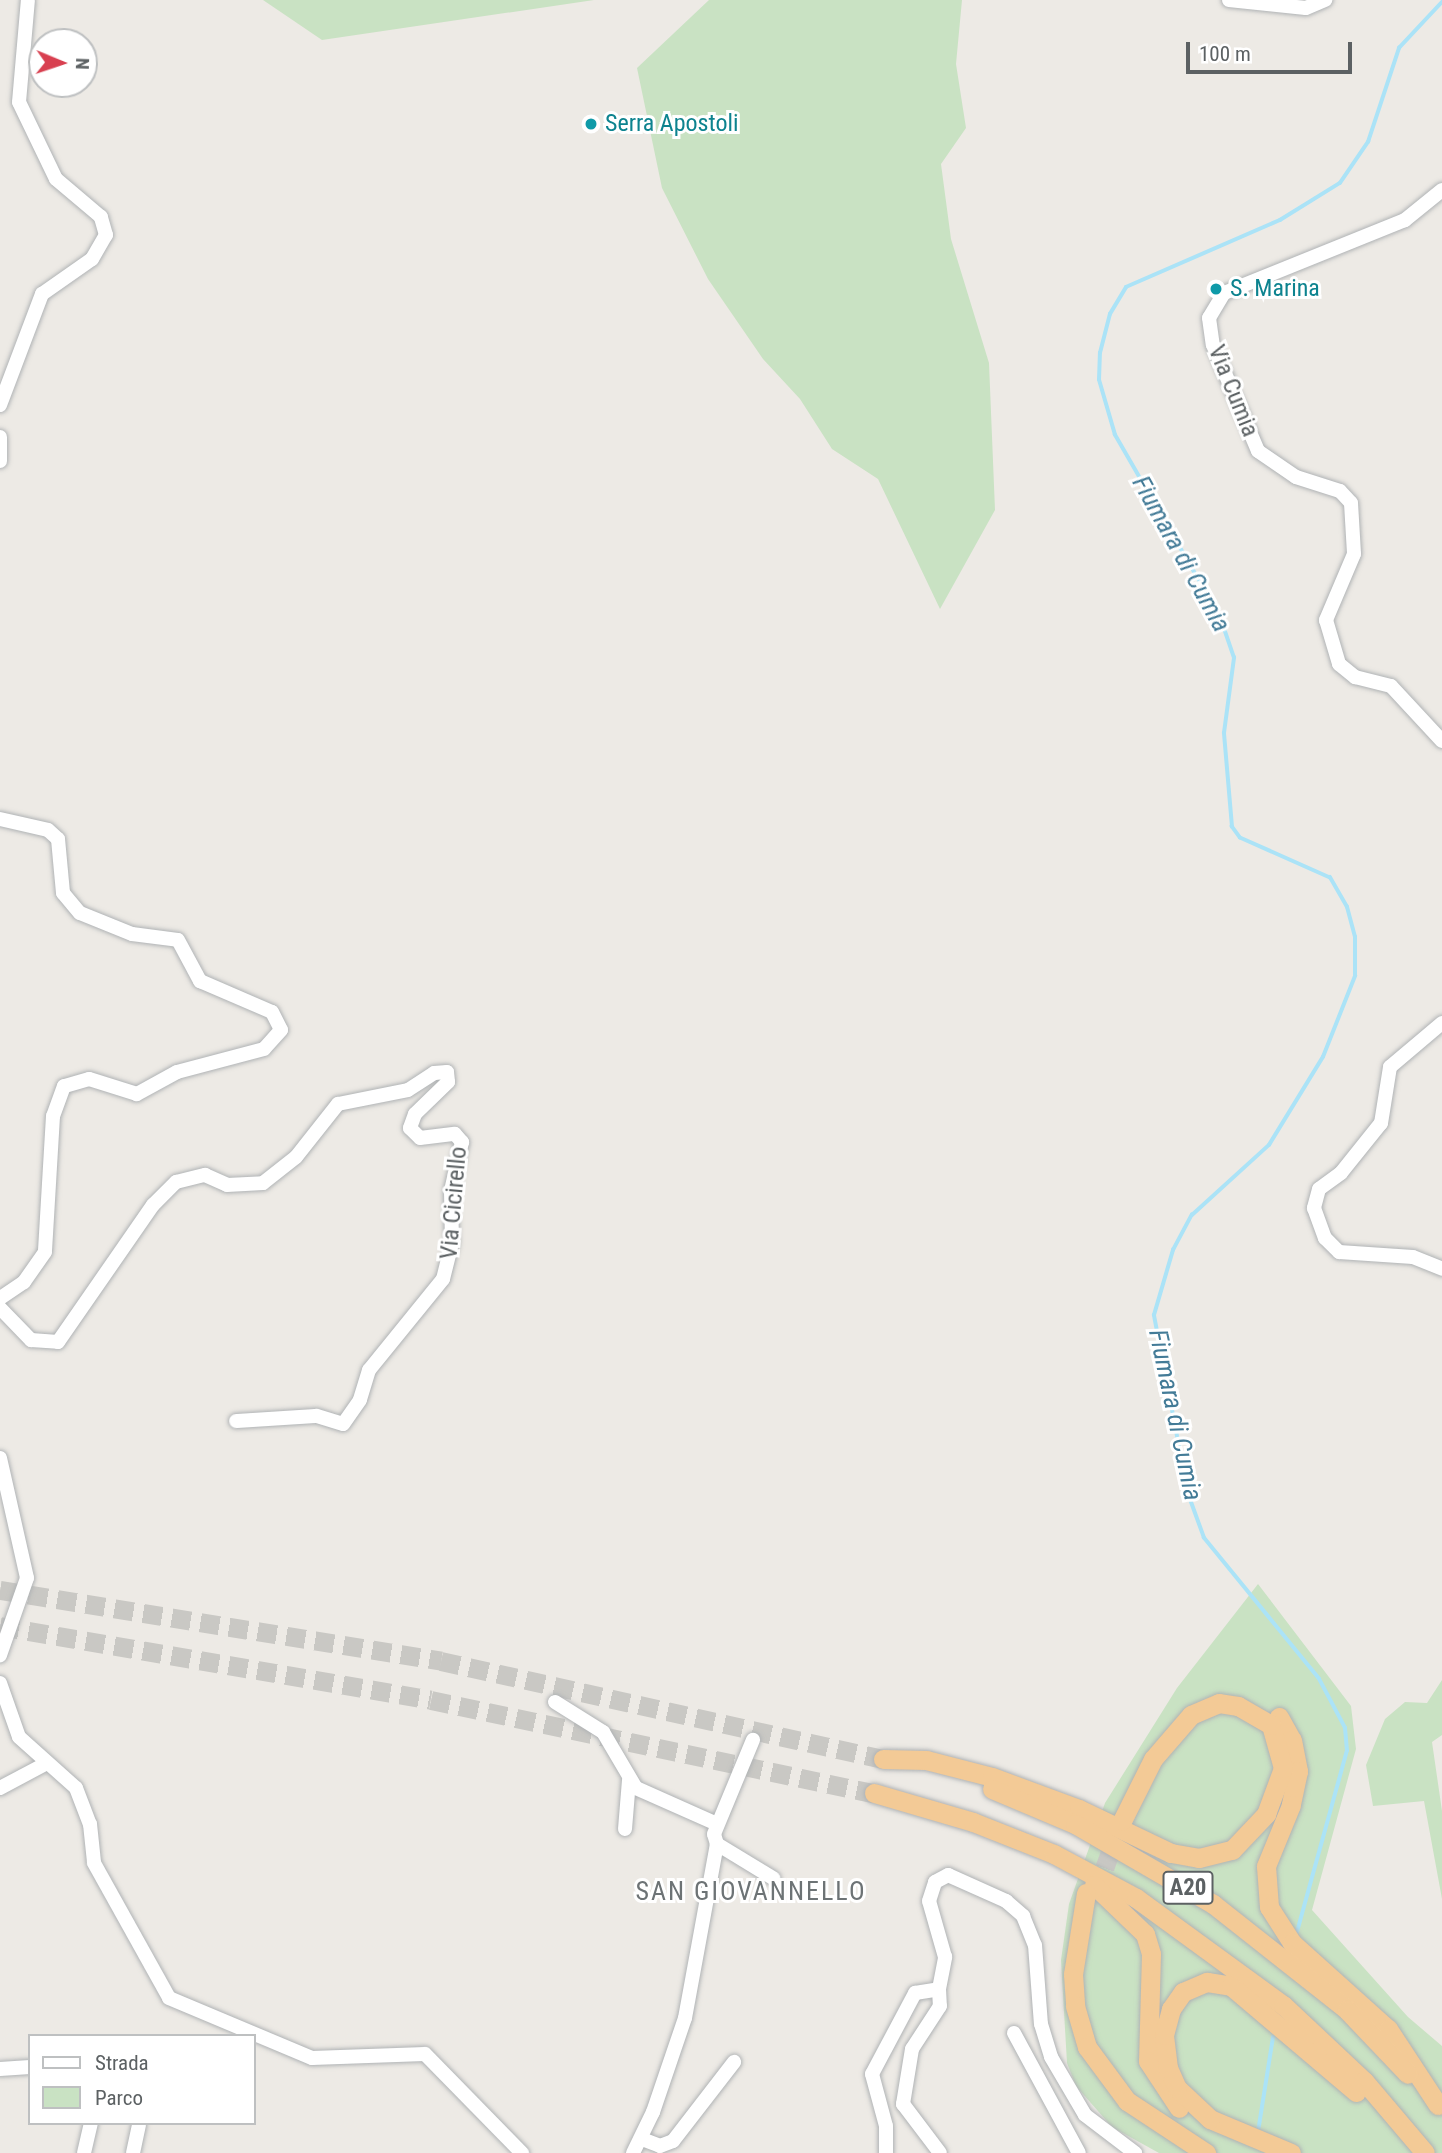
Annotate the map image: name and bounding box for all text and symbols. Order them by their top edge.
north arrow [28,28,98,98]
scale bar [1190,28,1356,72]
text: 100 m [1199,42,1251,66]
text: N [71,57,94,70]
place label: Serra Apostoli [605,110,738,138]
marker: Serra Apostoli [583,116,599,132]
place label: S. Marina [1230,275,1320,303]
marker: S. Marina [1208,281,1224,297]
street label: Via Cumia [1202,341,1264,441]
water label: Fiumara di Cumia [1125,470,1237,638]
street label: Via Cicirello [435,1145,473,1261]
water label: Fiumara di Cumia [1142,1327,1208,1503]
road number: A20 [1162,1868,1214,1908]
district label: SAN GIOVANNELLO [637,1876,865,1908]
legend [28,2034,256,2125]
text: Strada [95,2051,149,2075]
text: Parco [95,2086,143,2110]

